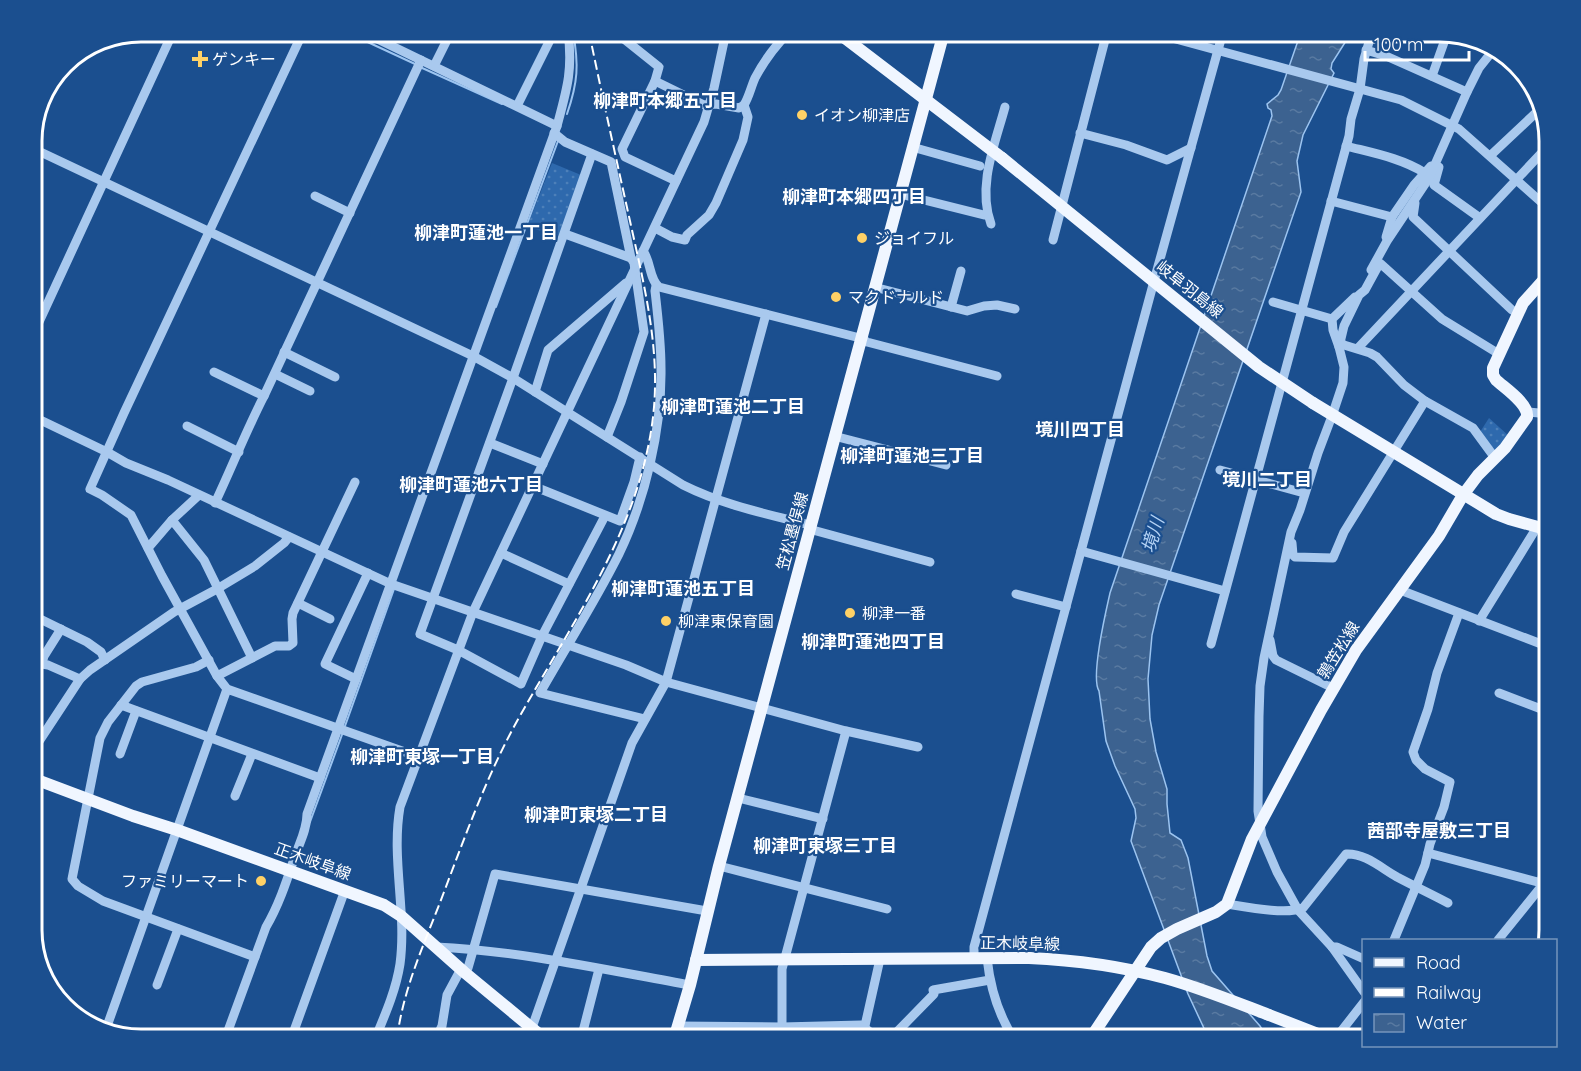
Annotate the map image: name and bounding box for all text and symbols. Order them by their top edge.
scale bar [1365,24,1468,62]
text: 100 m [1374,33,1423,56]
place label: ゲンキー [212,49,276,69]
marker: ゲンキー [193,52,207,66]
district label: 柳津町本郷五丁目 [593,89,737,112]
place label: イオン柳津店 [814,105,910,125]
marker: イオン柳津店 [795,108,809,122]
district label: 柳津町本郷四丁目 [782,185,926,208]
district label: 柳津町蓮池一丁目 [414,221,558,244]
place label: ジョイフル [874,228,954,248]
marker: ジョイフル [855,231,869,245]
street label: 岐阜羽島線 [1153,256,1227,322]
place label: マクドナルド [848,287,944,307]
marker: マクドナルド [829,290,843,304]
district label: 柳津町蓮池二丁目 [661,395,805,418]
district label: 境川四丁目 [1035,418,1125,441]
district label: 柳津町蓮池三丁目 [840,444,984,467]
district label: 境川二丁目 [1222,468,1312,491]
district label: 柳津町蓮池六丁目 [399,473,543,496]
street label: 笠松墨俣線 [772,490,812,572]
water label: 境川 [1136,512,1169,555]
district label: 柳津町蓮池五丁目 [611,577,755,600]
place label: 柳津一番 [862,603,926,623]
marker: 柳津一番 [843,606,857,620]
place label: 柳津東保育園 [678,611,774,631]
marker: 柳津東保育園 [659,614,673,628]
street label: 鶉笠松線 [1313,618,1363,682]
district label: 柳津町蓮池四丁目 [801,630,945,653]
district label: 柳津町東塚一丁目 [350,745,494,768]
district label: 柳津町東塚二丁目 [524,803,668,826]
district label: 茜部寺屋敷三丁目 [1367,819,1511,842]
district label: 柳津町東塚三丁目 [753,834,897,857]
street label: 正木岐阜線 [272,838,354,884]
place label: ファミリーマート [121,871,249,891]
marker: ファミリーマート [254,874,268,888]
street label: 正木岐阜線 [980,932,1060,954]
legend [1362,939,1557,1047]
text: Road [1416,951,1461,974]
text: Railway [1416,981,1482,1004]
text: Water [1416,1011,1467,1034]

